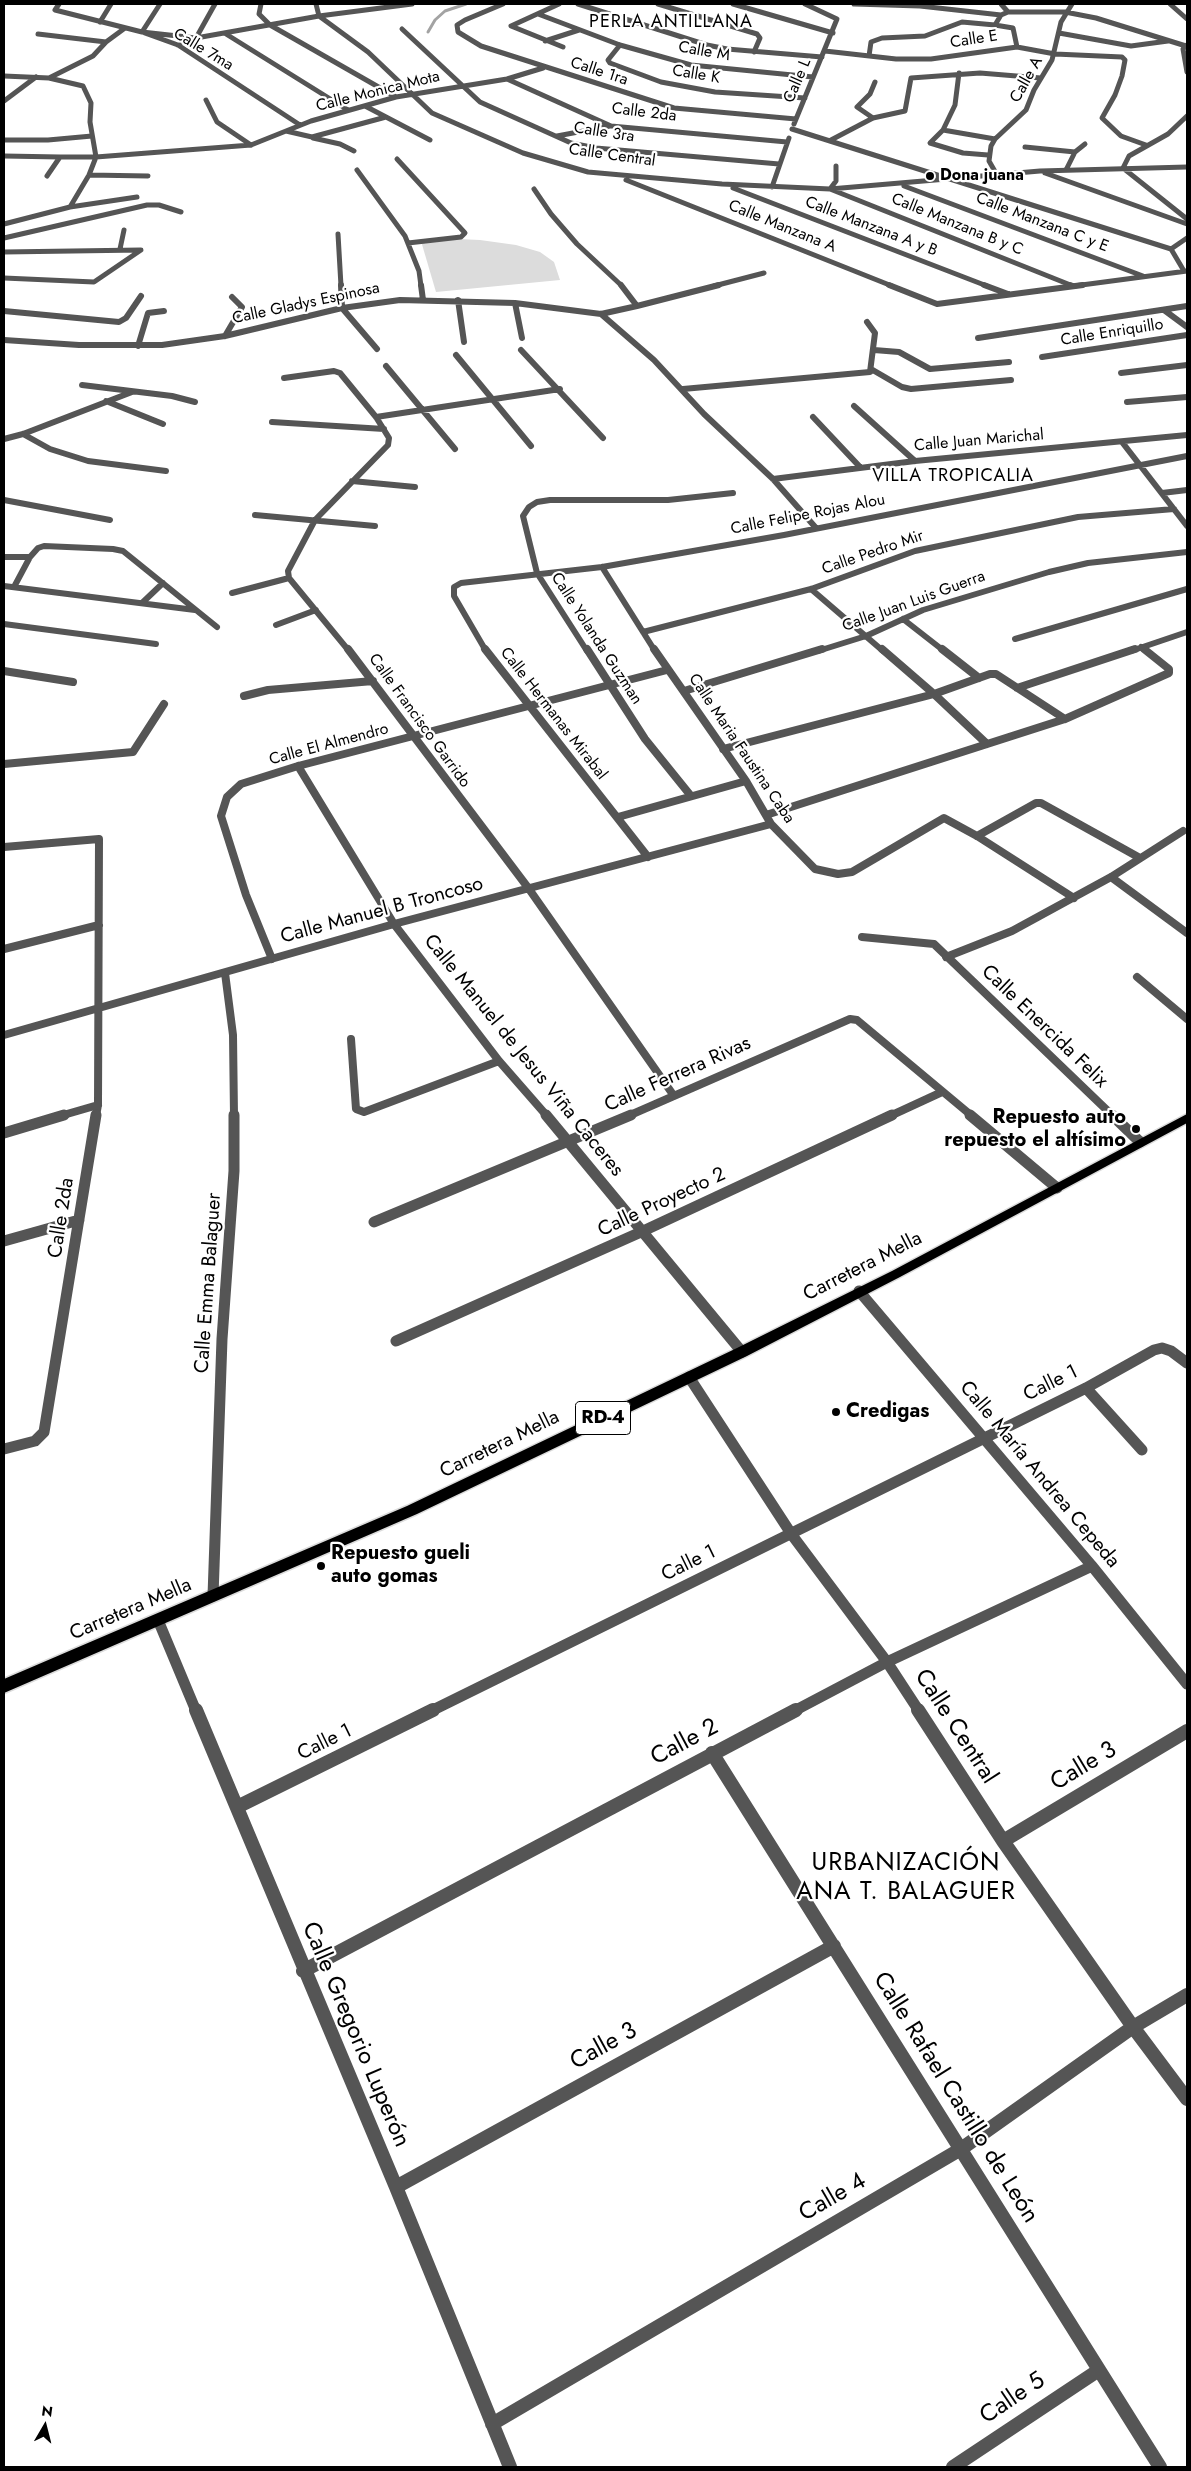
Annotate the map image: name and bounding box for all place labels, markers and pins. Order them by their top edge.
place label: Dona juana [940,166,1024,186]
marker: Dona juana [924,170,936,182]
place label: Repuesto auto repuesto el altísimo [944,1106,1126,1153]
marker: Repuesto auto repuesto el altísimo [1130,1123,1142,1135]
place label: Credigas [846,1400,929,1424]
marker: Credigas [830,1406,842,1418]
place label: Repuesto gueli auto gomas [331,1542,470,1589]
marker: Repuesto gueli auto gomas [315,1560,327,1572]

